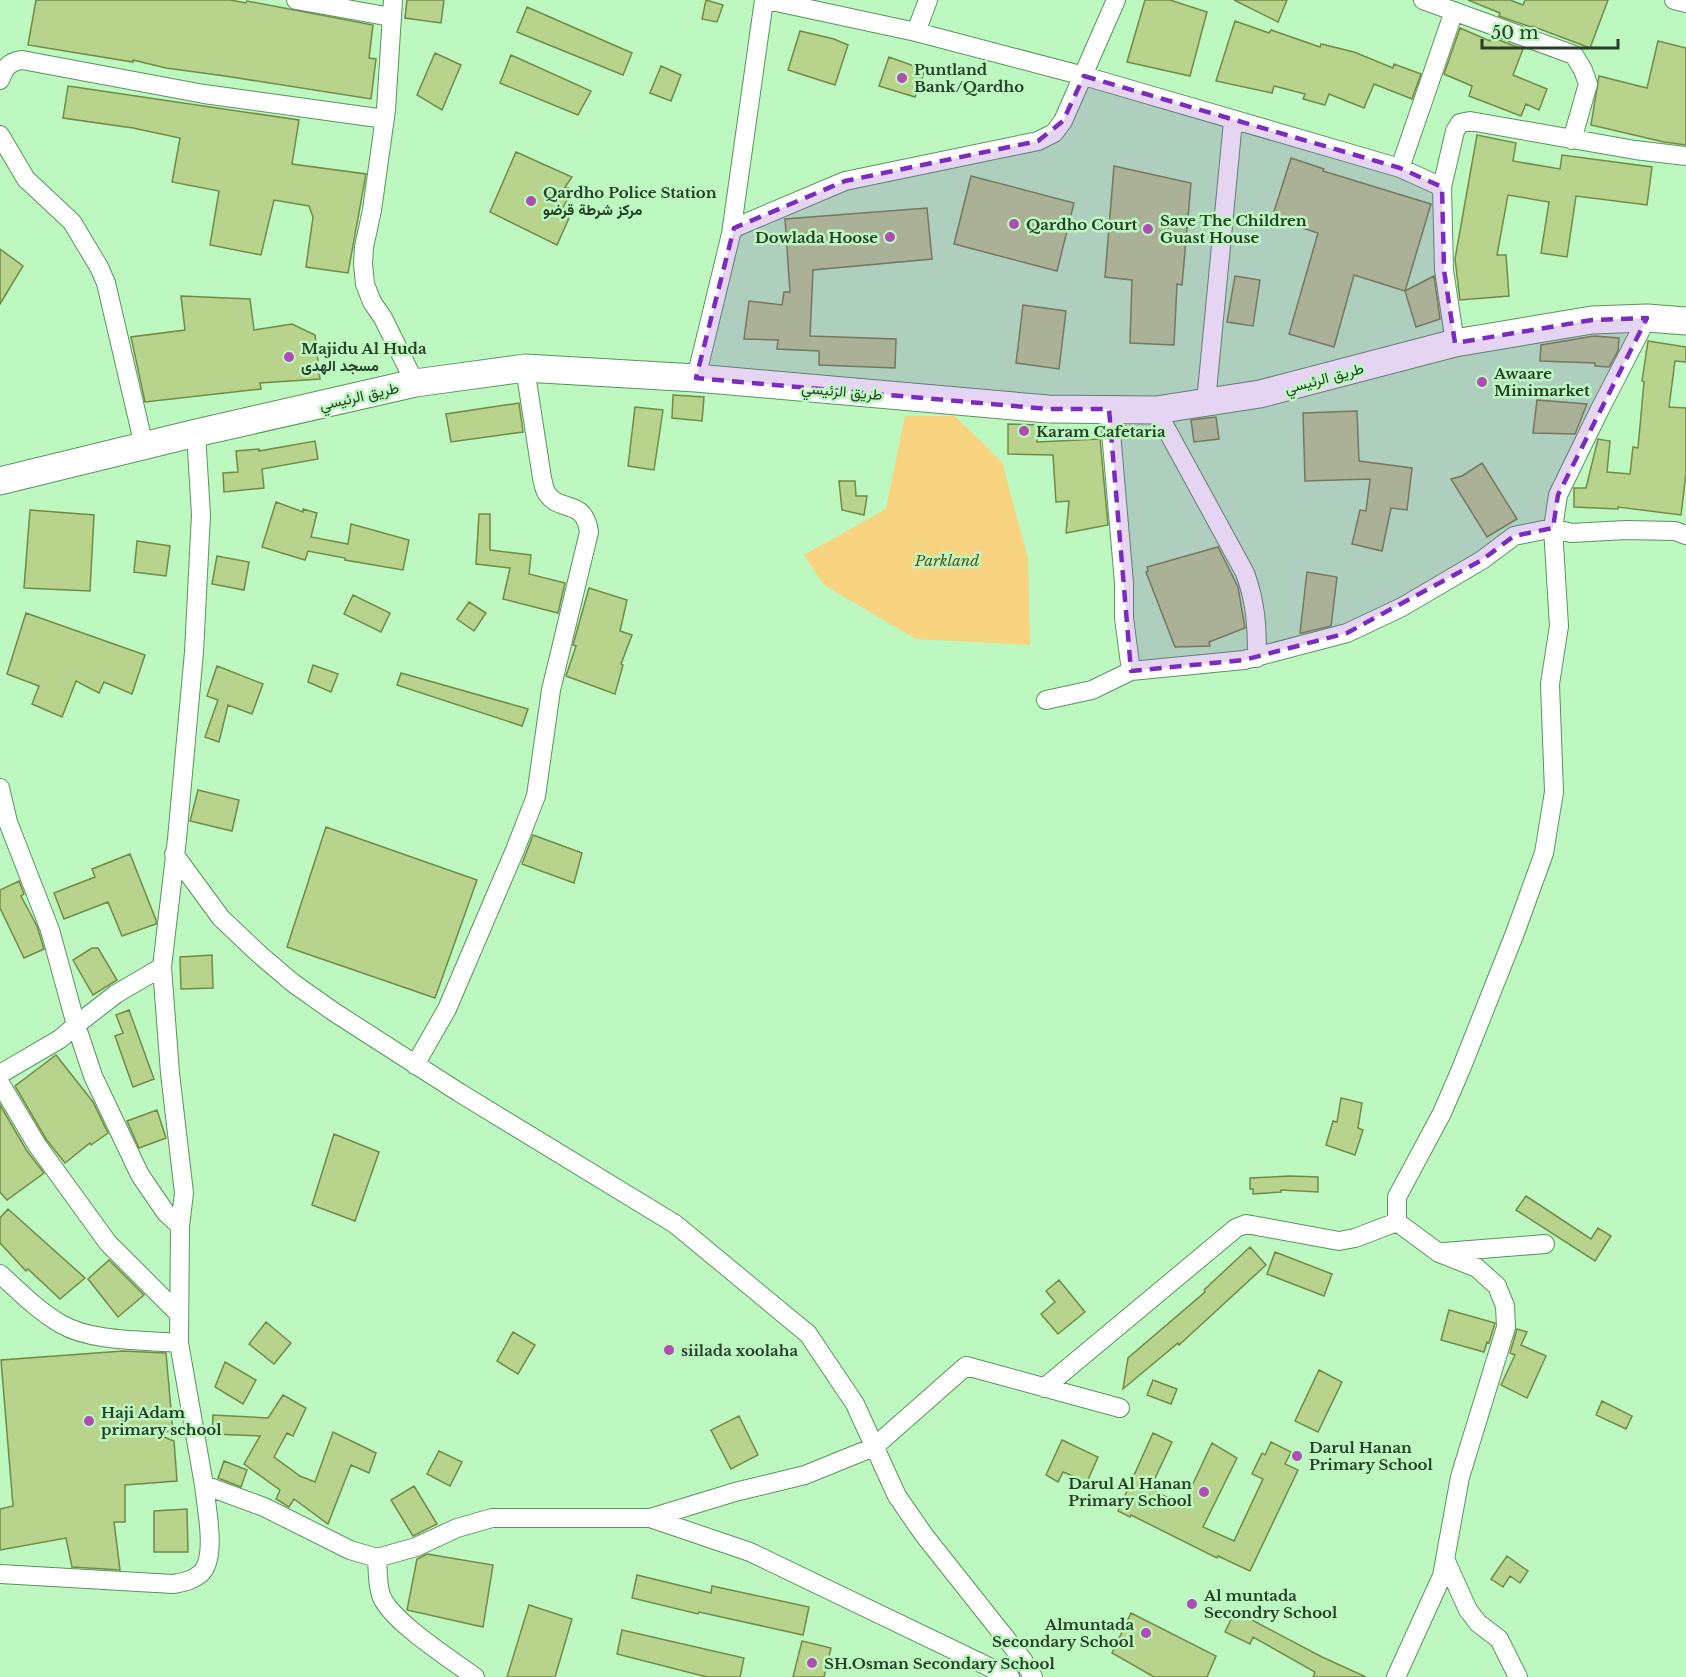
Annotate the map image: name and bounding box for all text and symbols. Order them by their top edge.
scale bar [1482,12,1618,50]
text: 50 m [1491,22,1539,44]
place label: Puntland Bank/Qardho [914,60,1024,96]
marker: Puntland Bank/Qardho [895,71,909,85]
place label: Qardho Police Station مركز شرطة قرضو [543,183,717,219]
marker: Qardho Police Station مركز شرطة قرضو [524,194,538,208]
place label: Save The Children Guast House [1160,211,1307,247]
place label: Qardho Court [1026,215,1138,234]
marker: Qardho Court [1007,217,1021,231]
marker: Save The Children Guast House [1141,222,1155,236]
place label: Dowlada Hoose [755,228,878,247]
marker: Dowlada Hoose [883,230,897,244]
place label: Majidu Al Huda مسجد الهدى [301,339,427,375]
marker: Majidu Al Huda مسجد الهدى [282,350,296,364]
street label: طريق الرئيسي [1282,358,1367,402]
place label: Awaare Minimarket [1493,364,1590,400]
marker: Awaare Minimarket [1475,375,1489,389]
street label: طريق الرئيسي [317,378,402,418]
street label: طريق الرئيسي [800,378,883,408]
place label: Karam Cafetaria [1036,422,1166,441]
marker: Karam Cafetaria [1017,424,1031,438]
park label: Parkland [914,551,979,570]
place label: siilada xoolaha [681,1341,798,1360]
marker: siilada xoolaha [662,1343,676,1357]
place label: Haji Adam primary school [101,1403,222,1439]
marker: Haji Adam primary school [82,1414,96,1428]
place label: Darul Hanan Primary School [1309,1438,1433,1474]
marker: Darul Hanan Primary School [1290,1449,1304,1463]
place label: Darul Al Hanan Primary School [1068,1474,1193,1510]
marker: Darul Al Hanan Primary School [1197,1485,1211,1499]
place label: Al muntada Secondry School [1203,1586,1338,1622]
marker: Al muntada Secondry School [1185,1597,1199,1611]
place label: Almuntada Secondary School [992,1615,1135,1651]
marker: Almuntada Secondary School [1139,1626,1153,1640]
place label: SH.Osman Secondary School [824,1654,1055,1673]
marker: SH.Osman Secondary School [805,1656,819,1670]

